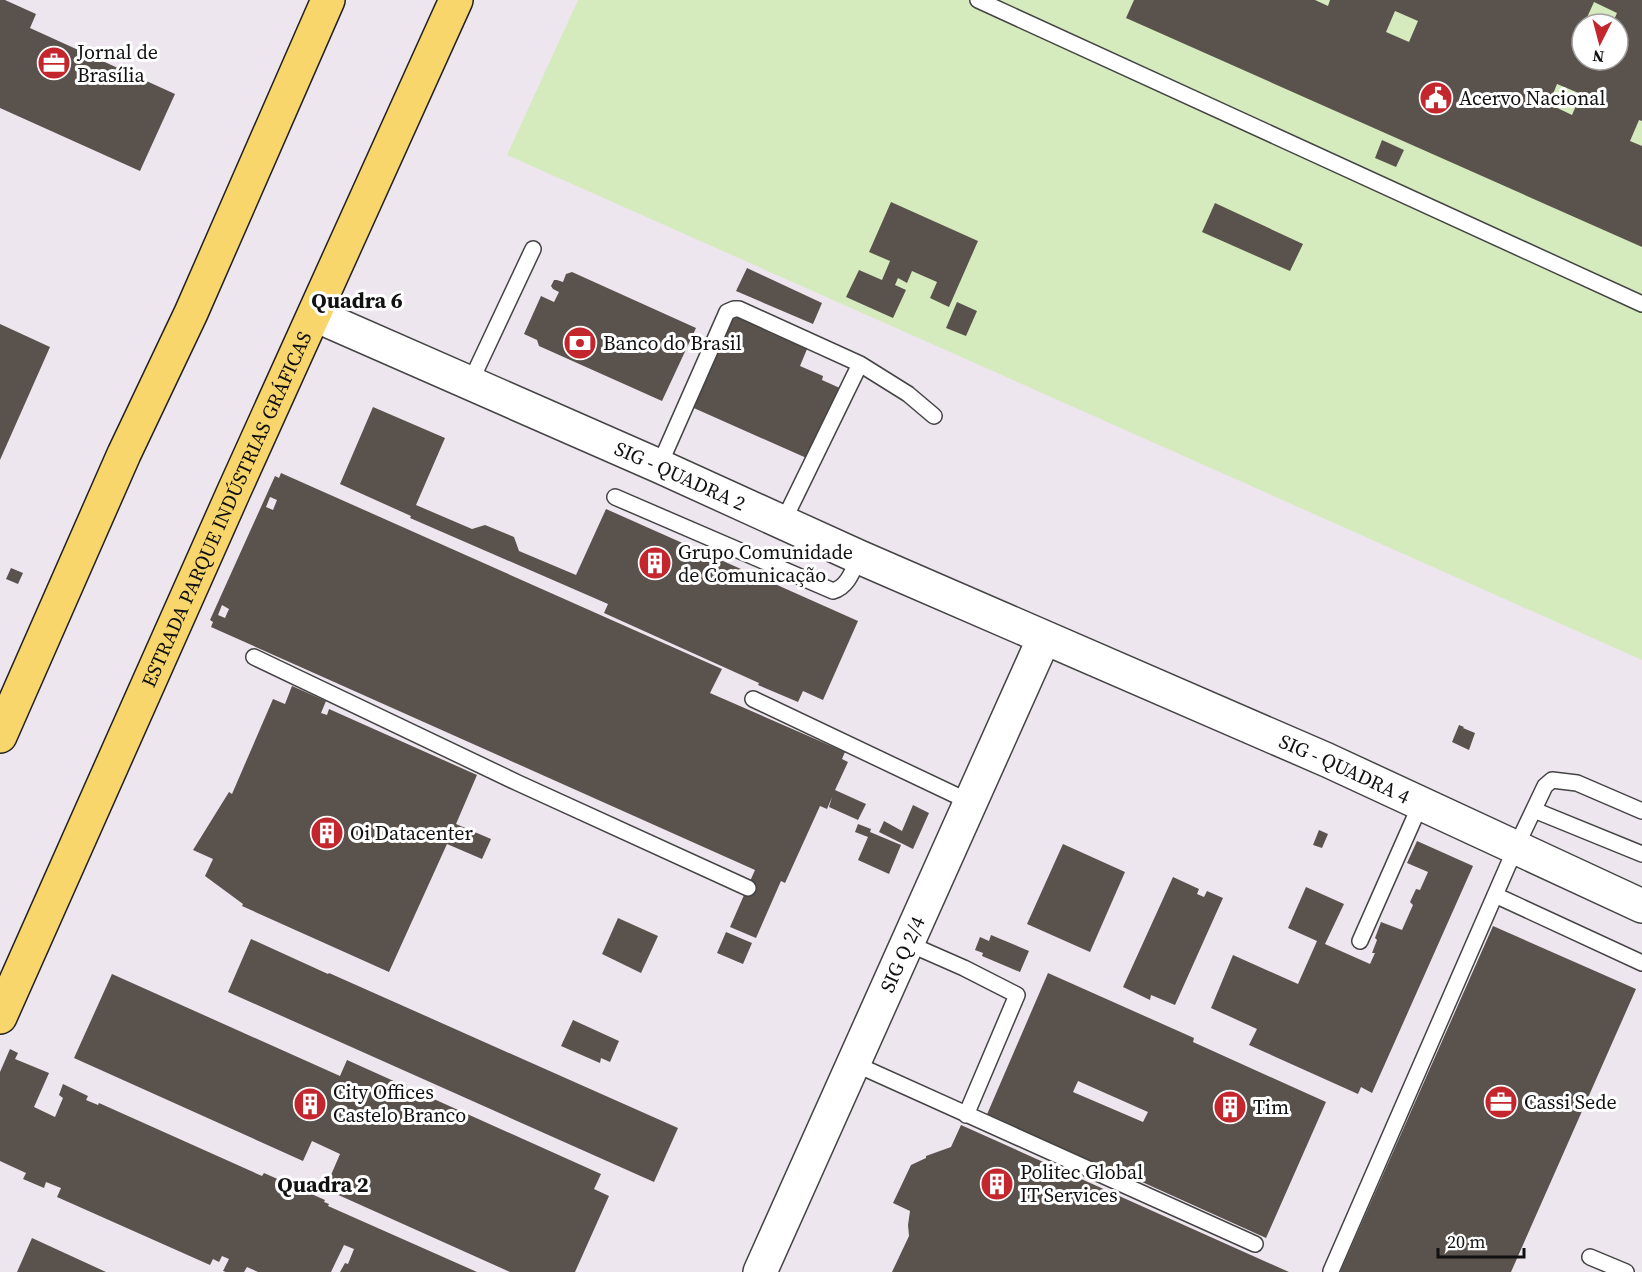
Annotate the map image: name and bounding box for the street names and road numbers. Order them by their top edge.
street label: ESTRADA PARQUE INDÚSTRIAS GRÁFICAS [134,327,318,692]
street label: SIG - QUADRA 2 [610,434,750,518]
street label: SIG - QUADRA 4 [1275,727,1414,810]
street label: SIG Q 2/4 [873,912,932,997]

